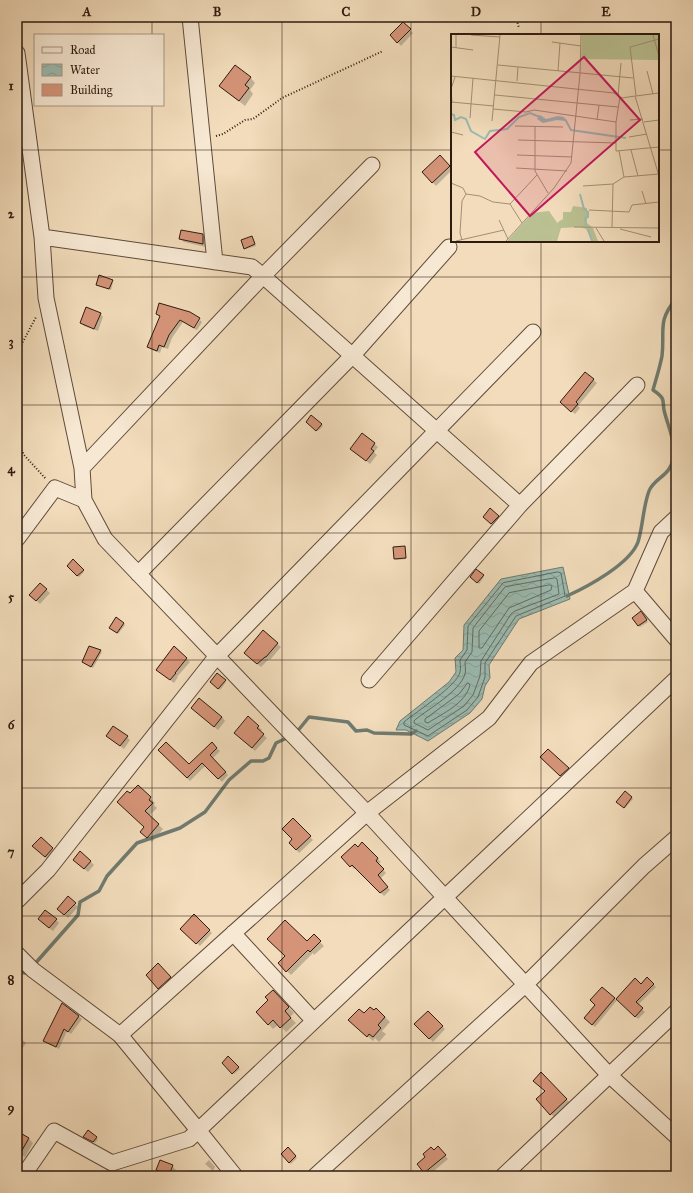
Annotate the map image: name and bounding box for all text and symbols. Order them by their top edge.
text: A [82,4,92,20]
text: B [213,4,222,20]
text: C [342,4,351,20]
text: D [471,4,481,20]
text: E [601,4,611,20]
legend [34,34,164,106]
inset map [451,34,659,242]
text: Road [70,43,96,57]
text: Water [70,63,100,77]
text: 1 [8,78,14,94]
text: Building [70,83,113,98]
text: 2 [8,206,15,222]
text: 3 [8,334,14,350]
text: 4 [7,461,15,477]
text: 5 [8,589,15,605]
text: 6 [8,717,16,733]
text: 7 [8,844,15,860]
text: 8 [8,972,15,988]
text: 9 [8,1100,15,1116]

